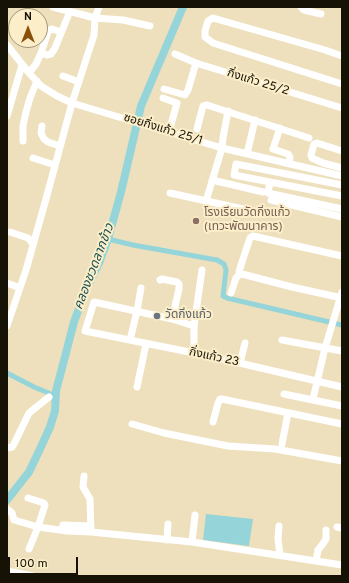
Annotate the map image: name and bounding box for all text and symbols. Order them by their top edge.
north arrow [8,8,48,48]
text: N [24,10,32,24]
street label: กิ่งแก้ว 25/2 [225,67,291,99]
street label: ซอยกิ่งแก้ว 25/1 [122,111,204,149]
place label: โรงเรียนวัดกิ่งแก้ว (เทวะพัฒนาคาร) [204,207,290,235]
marker: โรงเรียนวัดกิ่งแก้ว (เทวะพัฒนาคาร) [191,216,201,226]
water label: คลองชวดลากข้าว [71,222,119,312]
place label: วัดกิ่งแก้ว [165,309,212,323]
marker: วัดกิ่งแก้ว [152,311,162,321]
street label: กิ่งแก้ว 23 [188,346,240,370]
scale bar [10,549,80,575]
text: 100 m [15,556,48,572]

